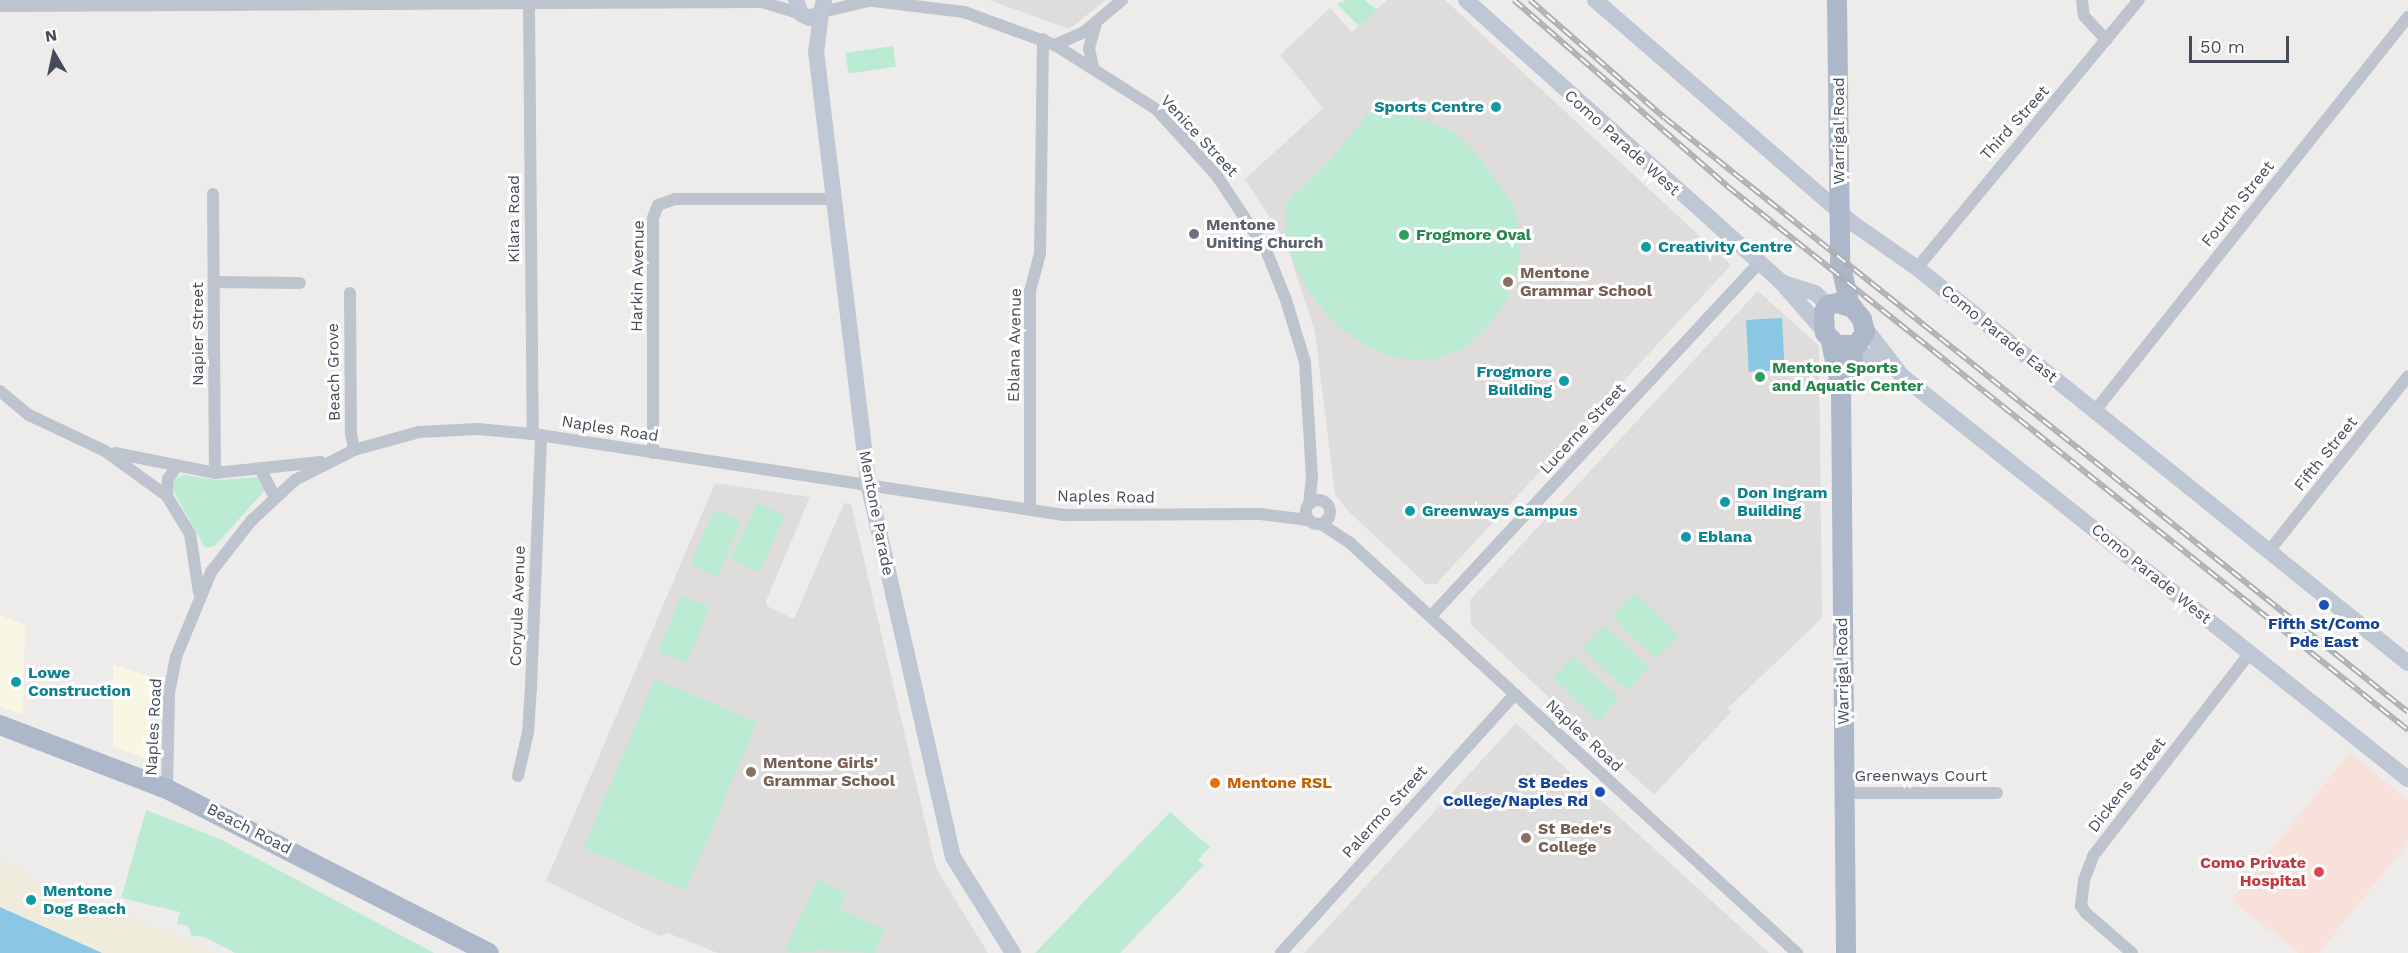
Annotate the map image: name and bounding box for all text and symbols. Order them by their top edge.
north arrow [24,24,84,84]
scale bar [2192,24,2292,62]
text: N [44,25,58,46]
text: 50 m [2200,36,2245,57]
street label: Warrigal Road [1829,77,1849,185]
street label: Third Street [1977,82,2053,164]
street label: Como Parade West [1560,86,1684,200]
street label: Venice Street [1156,91,1242,181]
place label: Sports Centre [1374,97,1484,117]
marker: Sports Centre [1489,100,1503,114]
street label: Fourth Street [2198,157,2278,251]
street label: Kilara Road [504,175,524,263]
place label: Mentone Uniting Church [1206,215,1323,253]
street label: Harkin Avenue [627,220,649,332]
place label: Frogmore Oval [1416,225,1531,245]
marker: Mentone Uniting Church [1187,227,1201,241]
marker: Frogmore Oval [1397,228,1411,242]
place label: Creativity Centre [1658,237,1793,257]
marker: Creativity Centre [1639,240,1653,254]
place label: Mentone Grammar School [1520,263,1652,301]
marker: Mentone Grammar School [1501,275,1515,289]
street label: Como Parade East [1937,281,2061,387]
street label: Napier Street [188,282,208,386]
street label: Eblana Avenue [1004,287,1026,403]
street label: Beach Grove [324,323,344,421]
place label: Mentone Sports and Aquatic Center [1772,358,1924,396]
place label: Frogmore Building [1477,362,1552,400]
marker: Mentone Sports and Aquatic Center [1753,370,1767,384]
marker: Frogmore Building [1557,374,1571,388]
street label: Lucerne Street [1536,380,1630,478]
street label: Naples Road [560,412,660,446]
street label: Fifth Street [2290,413,2362,495]
street label: Mentone Parade [854,449,898,577]
place label: Don Ingram Building [1737,483,1828,521]
street label: Naples Road [1057,487,1155,507]
marker: Don Ingram Building [1718,495,1732,509]
place label: Greenways Campus [1422,501,1577,521]
marker: Greenways Campus [1403,504,1417,518]
street label: Como Parade West [2087,520,2215,628]
place label: Eblana [1698,527,1752,547]
marker: Eblana [1679,530,1693,544]
street label: Coryule Avenue [506,545,530,667]
marker: Fifth St/Como Pde East [2317,598,2331,612]
place label: Fifth St/Como Pde East [2268,614,2380,652]
street label: Warrigal Road [1832,617,1854,725]
place label: Lowe Construction [28,663,131,701]
marker: Lowe Construction [9,675,23,689]
street label: Naples Road [142,678,166,776]
street label: Naples Road [1542,696,1626,776]
street label: Dickens Street [2084,734,2170,836]
place label: Mentone Girls' Grammar School [763,753,895,791]
street label: Palermo Street [1338,762,1432,862]
marker: Mentone Girls' Grammar School [744,765,758,779]
street label: Greenways Court [1854,766,1988,786]
place label: Mentone RSL [1227,773,1332,793]
place label: St Bedes College/Naples Rd [1443,773,1588,811]
marker: Mentone RSL [1208,776,1222,790]
marker: St Bedes College/Naples Rd [1593,785,1607,799]
street label: Beach Road [204,800,294,858]
place label: St Bede's College [1538,819,1611,857]
marker: St Bede's College [1519,831,1533,845]
place label: Como Private Hospital [2200,853,2306,891]
marker: Como Private Hospital [2310,863,2328,881]
place label: Mentone Dog Beach [43,881,126,919]
marker: Mentone Dog Beach [24,893,38,907]

